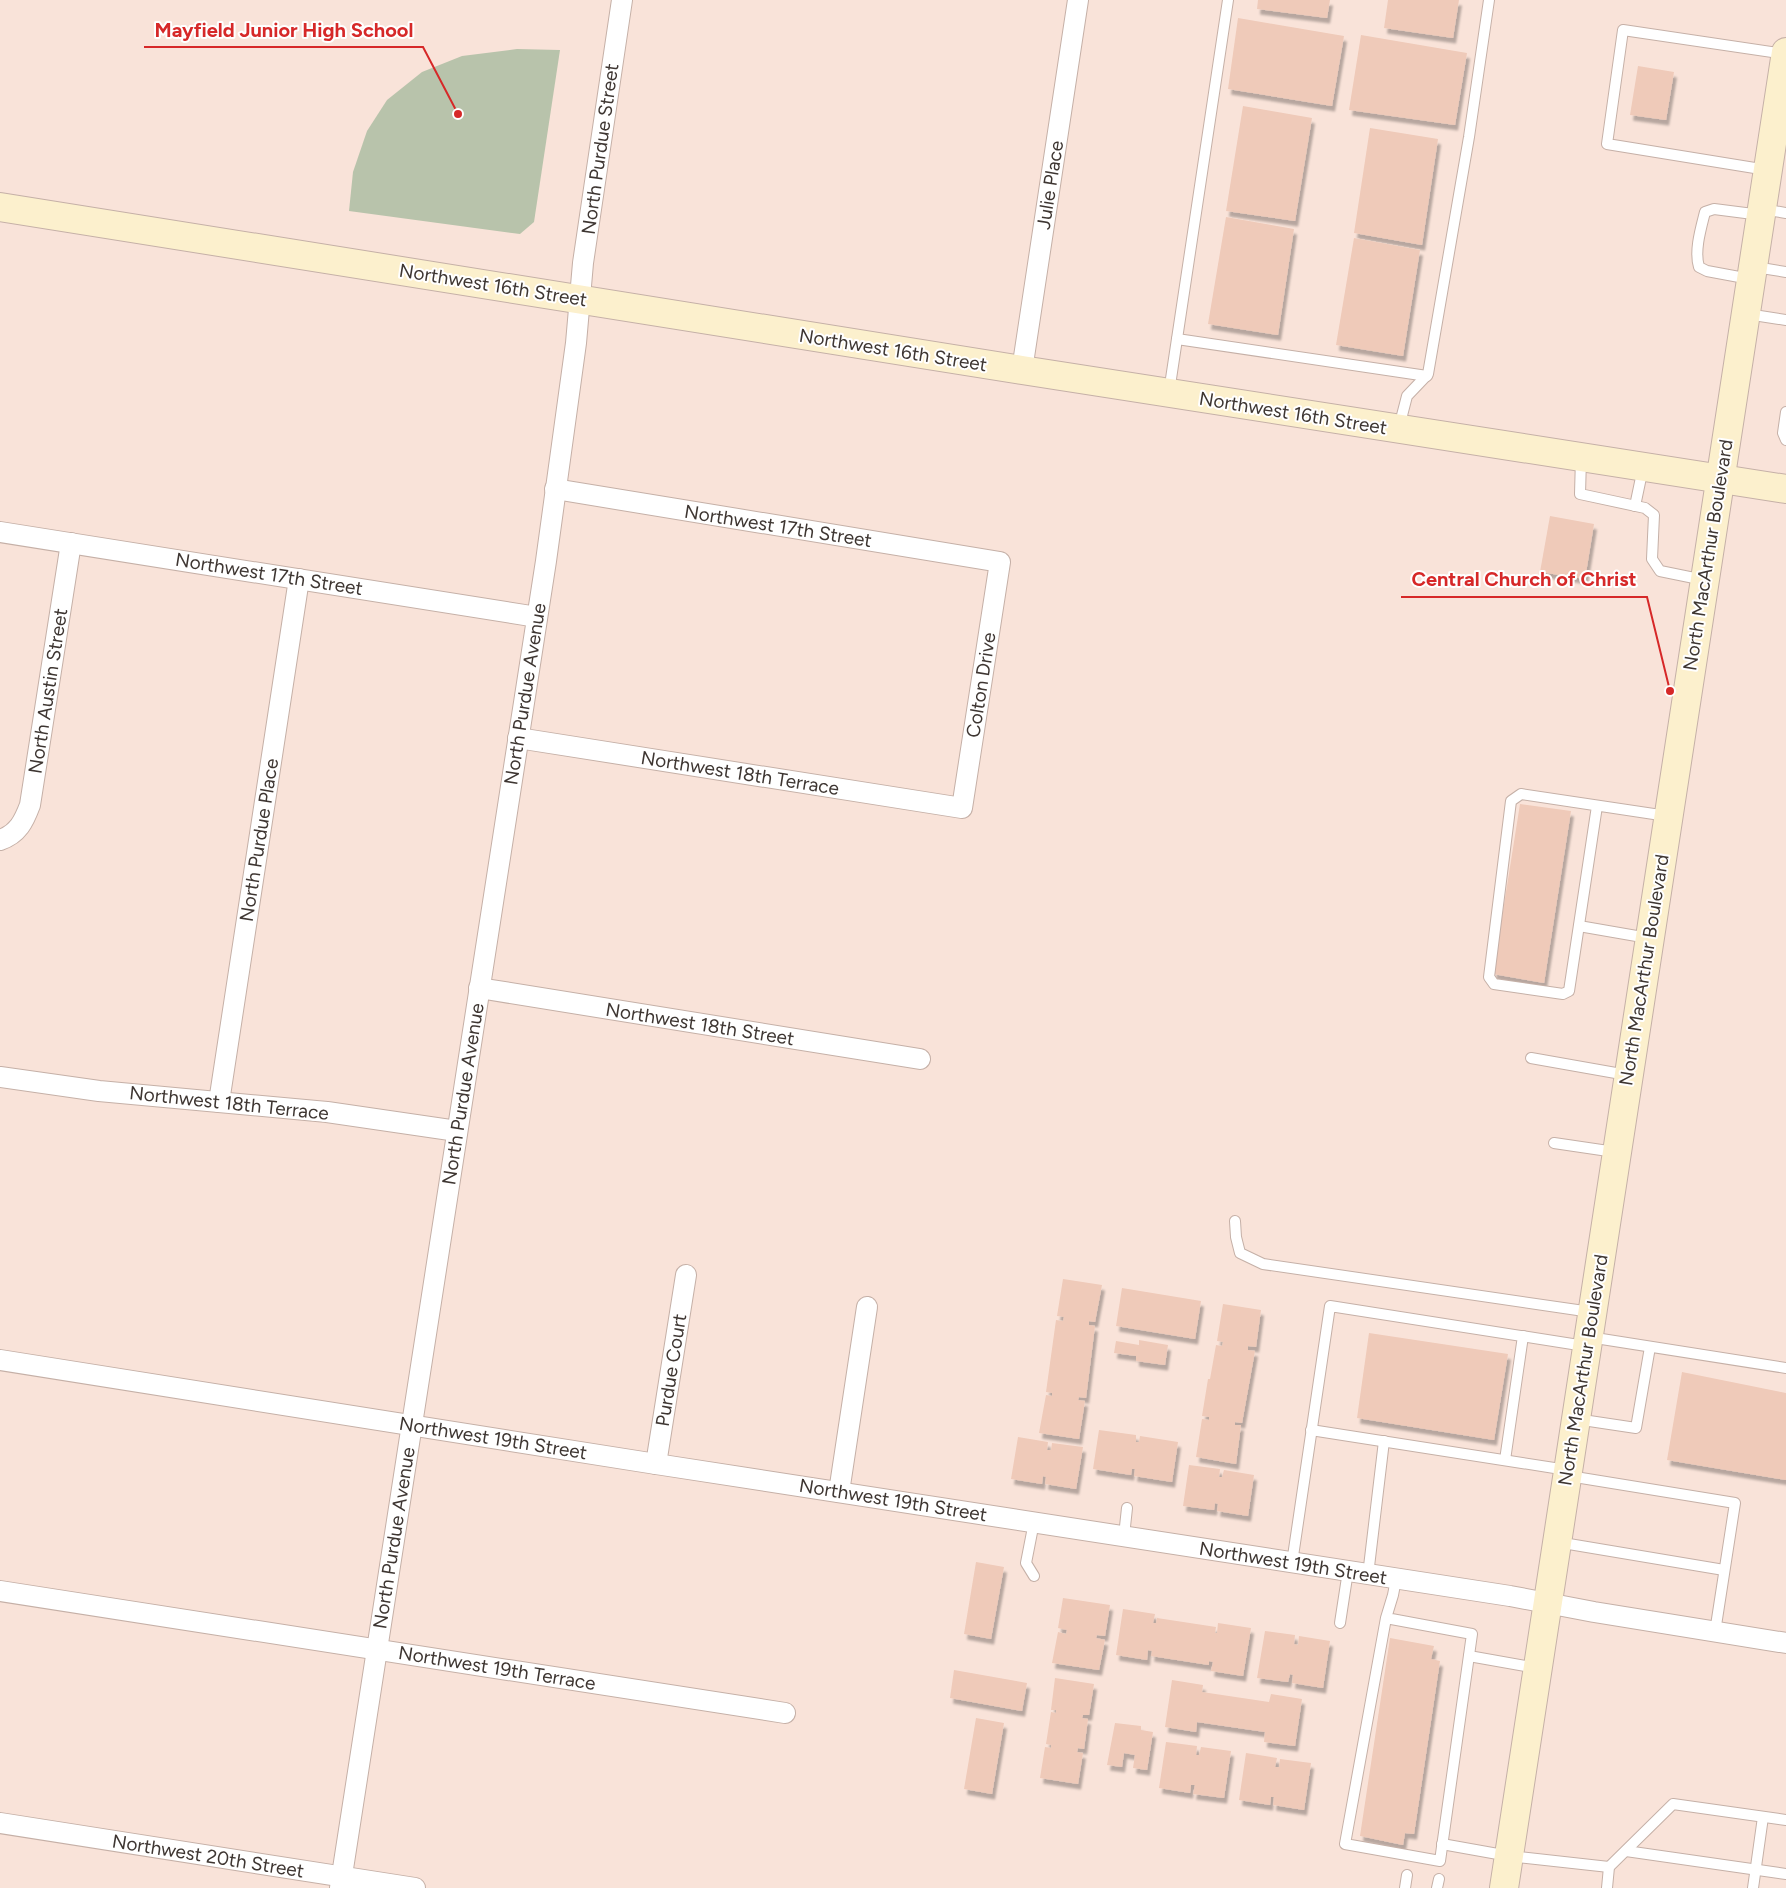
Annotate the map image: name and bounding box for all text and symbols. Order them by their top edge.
callout: Mayfield Junior High School [144,12,423,47]
text: Mayfield Junior High School [155,18,413,42]
street label: North Purdue Street [577,62,623,236]
street label: Julie Place [1032,139,1068,231]
street label: Northwest 16th Street [397,259,589,311]
street label: Northwest 16th Street [797,324,989,376]
street label: Northwest 16th Street [1197,387,1389,439]
street label: North MacArthur Boulevard [1678,438,1738,672]
street label: Northwest 17th Street [683,500,873,552]
street label: Northwest 17th Street [174,548,364,600]
callout: Central Church of Christ [1401,562,1647,597]
text: Central Church of Christ [1411,567,1637,591]
street label: North Purdue Avenue [499,602,551,786]
street label: North Austin Street [24,607,72,775]
street label: Colton Drive [961,631,1001,739]
street label: Northwest 18th Terrace [639,746,841,800]
street label: North Purdue Place [235,757,283,923]
street label: North MacArthur Boulevard [1614,853,1674,1087]
street label: Northwest 18th Street [604,998,796,1050]
street label: North Purdue Avenue [437,1002,489,1186]
street label: Northwest 18th Terrace [128,1081,330,1125]
street label: North MacArthur Boulevard [1553,1253,1613,1487]
street label: Purdue Court [651,1312,691,1428]
street label: Northwest 19th Street [397,1412,589,1464]
street label: North Purdue Avenue [368,1446,420,1630]
street label: Northwest 19th Street [797,1474,989,1526]
street label: Northwest 19th Street [1197,1537,1389,1589]
street label: Northwest 19th Terrace [397,1641,597,1695]
street label: Northwest 20th Street [110,1829,306,1883]

